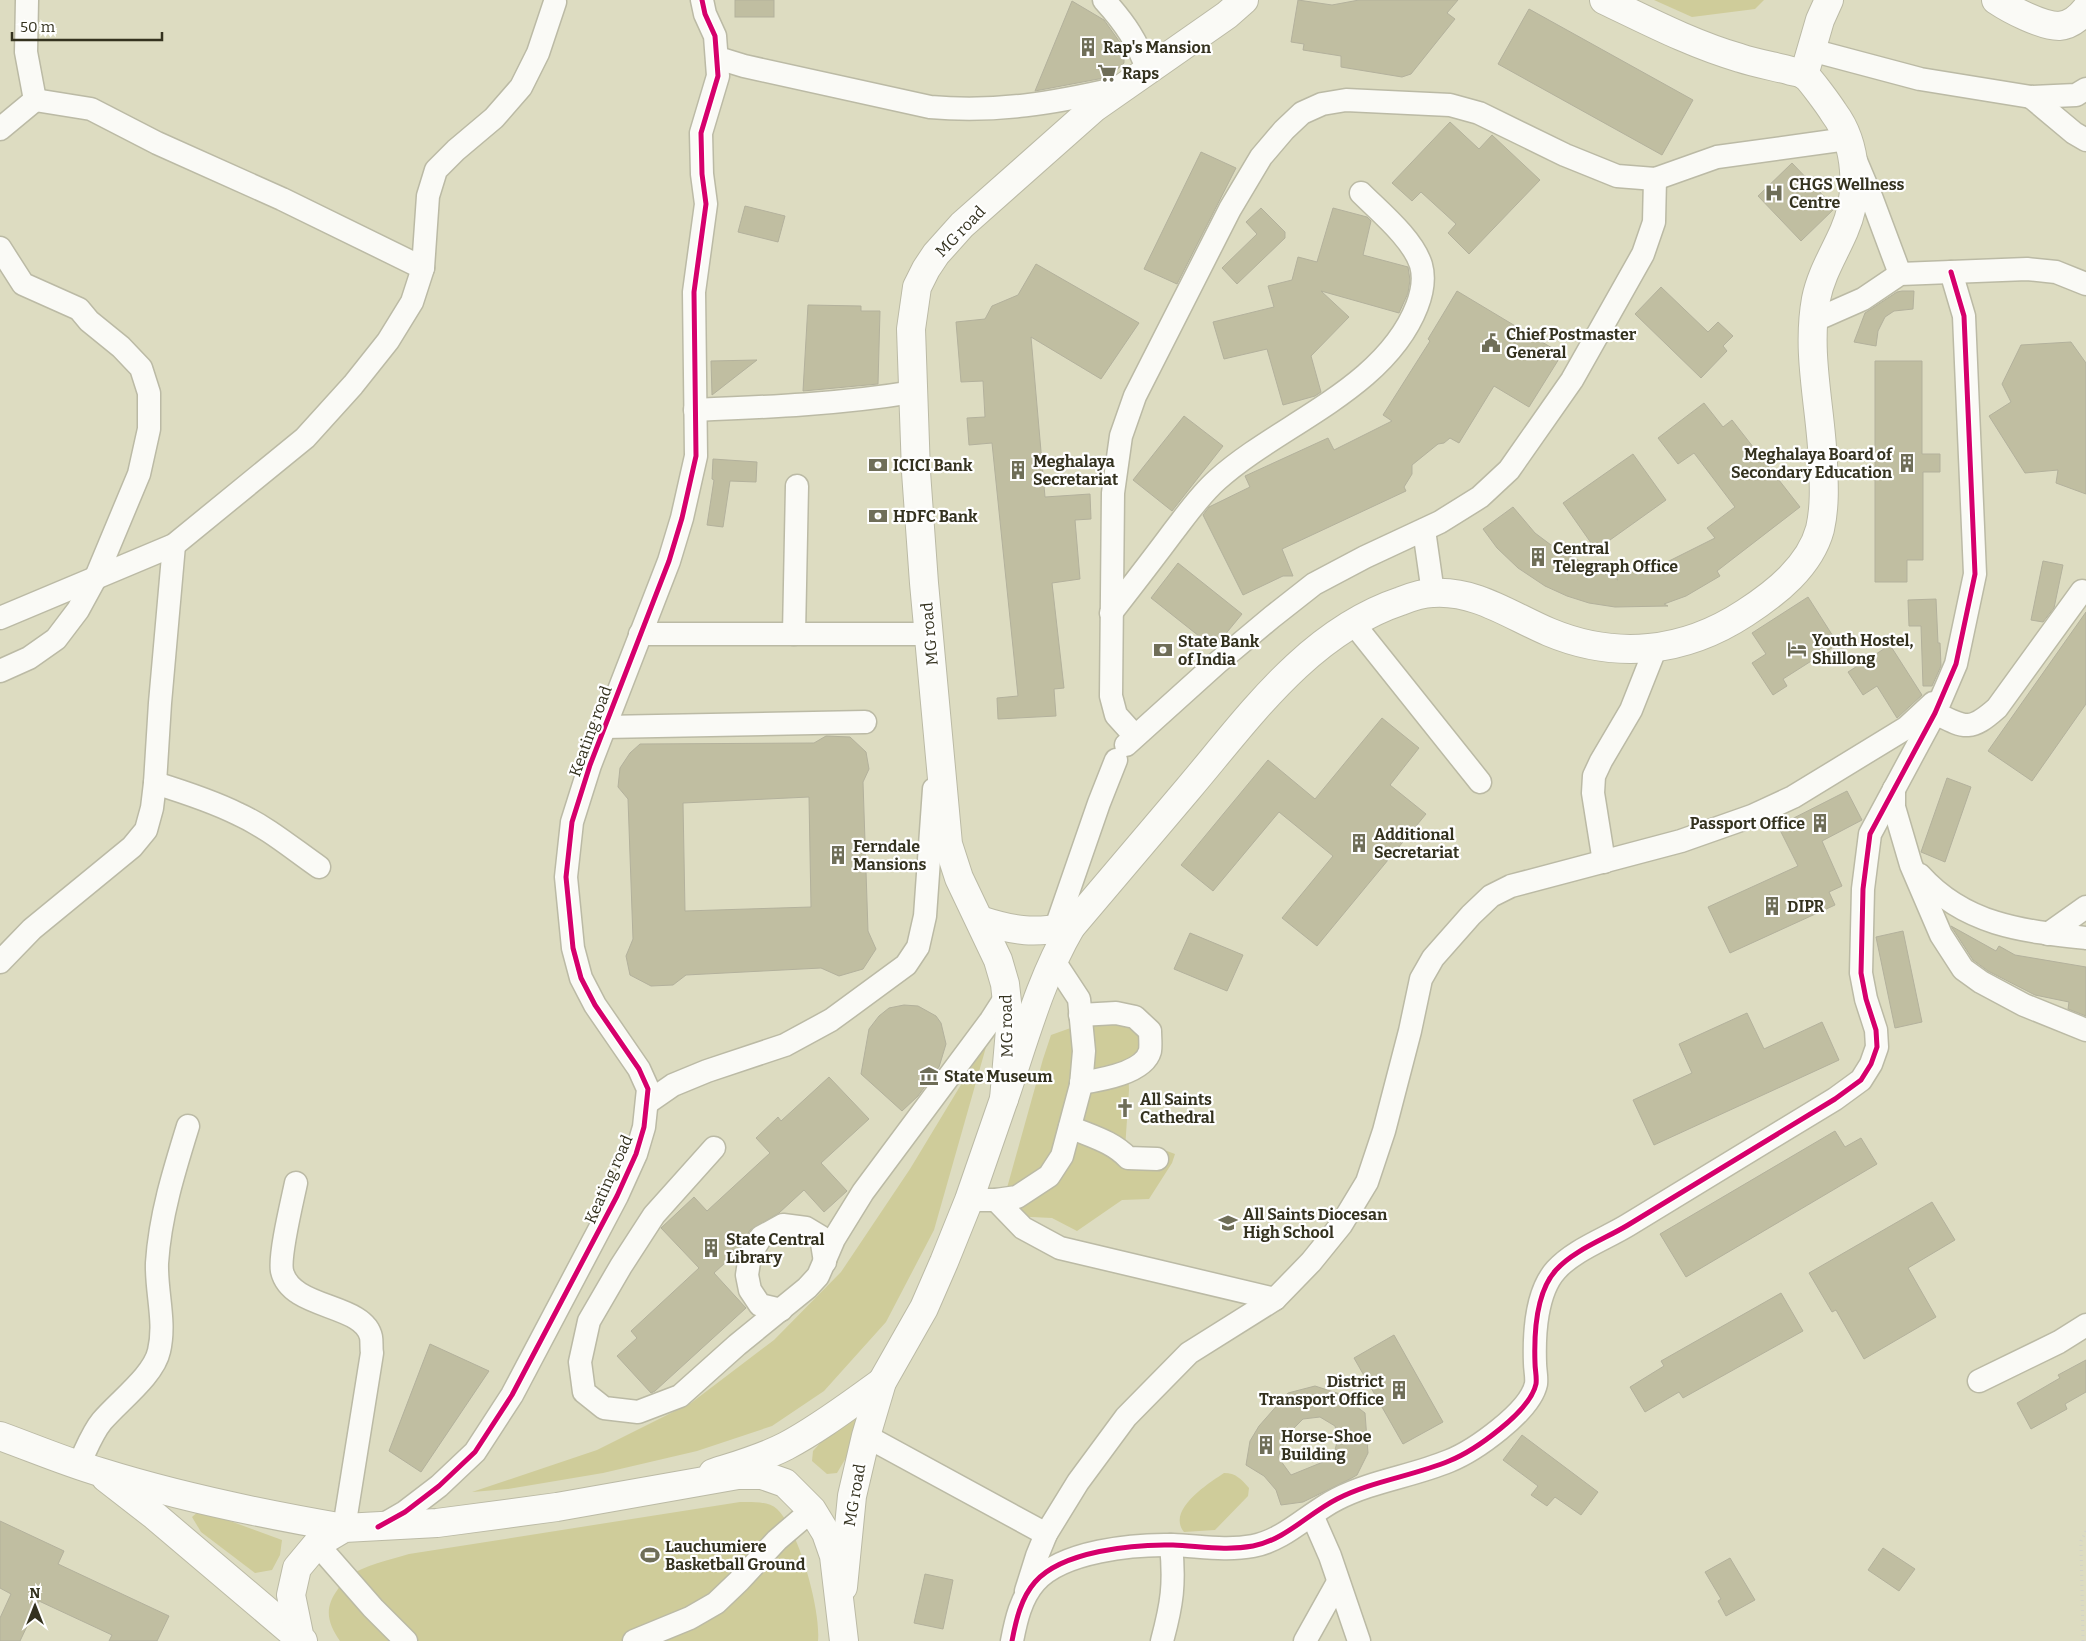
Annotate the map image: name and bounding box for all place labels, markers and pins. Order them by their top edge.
building icon: Rap's Mansion [1077,36,1099,58]
place label: Rap's Mansion [1103,38,1212,57]
supermarket icon: Raps [1096,62,1118,84]
place label: Raps [1122,64,1159,83]
place label: CHGS Wellness Centre [1789,175,1905,212]
hospital icon: CHGS Wellness Centre [1763,182,1785,204]
place label: Chief Postmaster General [1506,325,1637,362]
public building icon: Chief Postmaster General [1480,332,1502,354]
place label: Meghalaya Board of Secondary Education [1731,445,1893,482]
place label: Meghalaya Secretariat [1033,452,1119,489]
building icon: Meghalaya Board of Secondary Education [1896,452,1918,474]
bank icon: ICICI Bank [867,454,889,476]
place label: ICICI Bank [893,456,973,475]
building icon: Meghalaya Secretariat [1007,459,1029,481]
bank icon: HDFC Bank [867,505,889,527]
place label: HDFC Bank [893,507,978,526]
place label: Central Telegraph Office [1553,539,1678,576]
building icon: Central Telegraph Office [1527,546,1549,568]
place label: Youth Hostel, Shillong [1812,631,1913,668]
place label: State Bank of India [1178,632,1260,669]
hotel icon: Youth Hostel, Shillong [1786,638,1808,660]
bank icon: State Bank of India [1152,639,1174,661]
building icon: Passport Office [1809,812,1831,834]
place label: Passport Office [1690,814,1805,833]
place label: Additional Secretariat [1374,825,1460,862]
building icon: Additional Secretariat [1348,832,1370,854]
place label: Ferndale Mansions [853,837,927,874]
building icon: Ferndale Mansions [827,844,849,866]
building icon: DIPR [1761,895,1783,917]
place label: DIPR [1787,897,1825,916]
museum icon: State Museum [918,1065,940,1087]
place label: State Museum [944,1067,1053,1086]
place label: All Saints Cathedral [1140,1090,1215,1127]
church icon: All Saints Cathedral [1114,1097,1136,1119]
place label: All Saints Diocesan High School [1243,1205,1388,1242]
school or university icon: All Saints Diocesan High School [1217,1212,1239,1234]
place label: State Central Library [726,1230,825,1267]
building icon: State Central Library [700,1237,722,1259]
place label: District Transport Office [1259,1372,1385,1409]
building icon: District Transport Office [1388,1379,1410,1401]
place label: Horse-Shoe Building [1281,1427,1372,1464]
building icon: Horse-Shoe Building [1255,1434,1277,1456]
place label: Lauchumiere Basketball Ground [665,1537,806,1574]
sports icon: Lauchumiere Basketball Ground [639,1544,661,1566]

